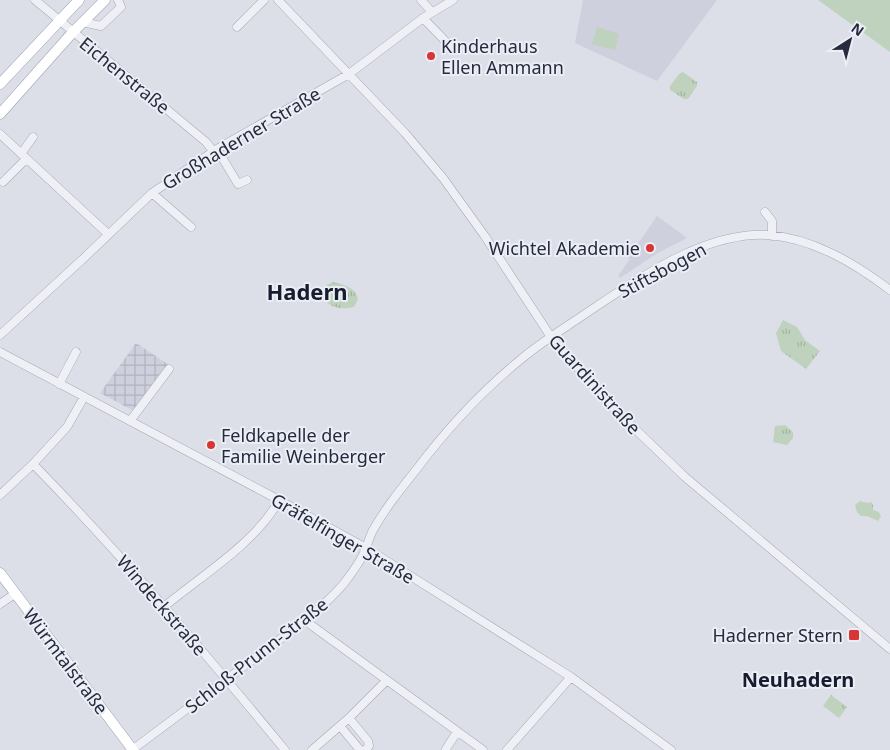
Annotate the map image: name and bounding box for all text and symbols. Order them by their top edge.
north arrow [825,15,875,65]
text: N [848,18,868,40]
street label: Eichenstraße [75,31,175,119]
place label: Kinderhaus Ellen Ammann [441,34,564,79]
marker: Kinderhaus Ellen Ammann [425,50,437,62]
street label: Großhaderner Straße [157,81,325,195]
place label: Wichtel Akademie [489,236,640,260]
street label: Stiftsbogen [614,237,710,303]
marker: Wichtel Akademie [644,242,656,254]
district label: Hadern [266,276,348,306]
street label: Guardinistraße [544,329,646,439]
place label: Feldkapelle der Familie Weinberger [221,423,386,468]
marker: Feldkapelle der Familie Weinberger [205,439,217,451]
street label: Gräfelfinger Straße [267,487,419,589]
street label: Windeckstraße [112,550,212,660]
street label: Schloß-Prunn-Straße [180,592,332,718]
street label: Würmtalstraße [18,603,114,719]
place label: Haderner Stern [712,623,843,647]
marker: Haderner Stern [847,628,861,642]
district label: Neuhadern [742,666,854,693]

